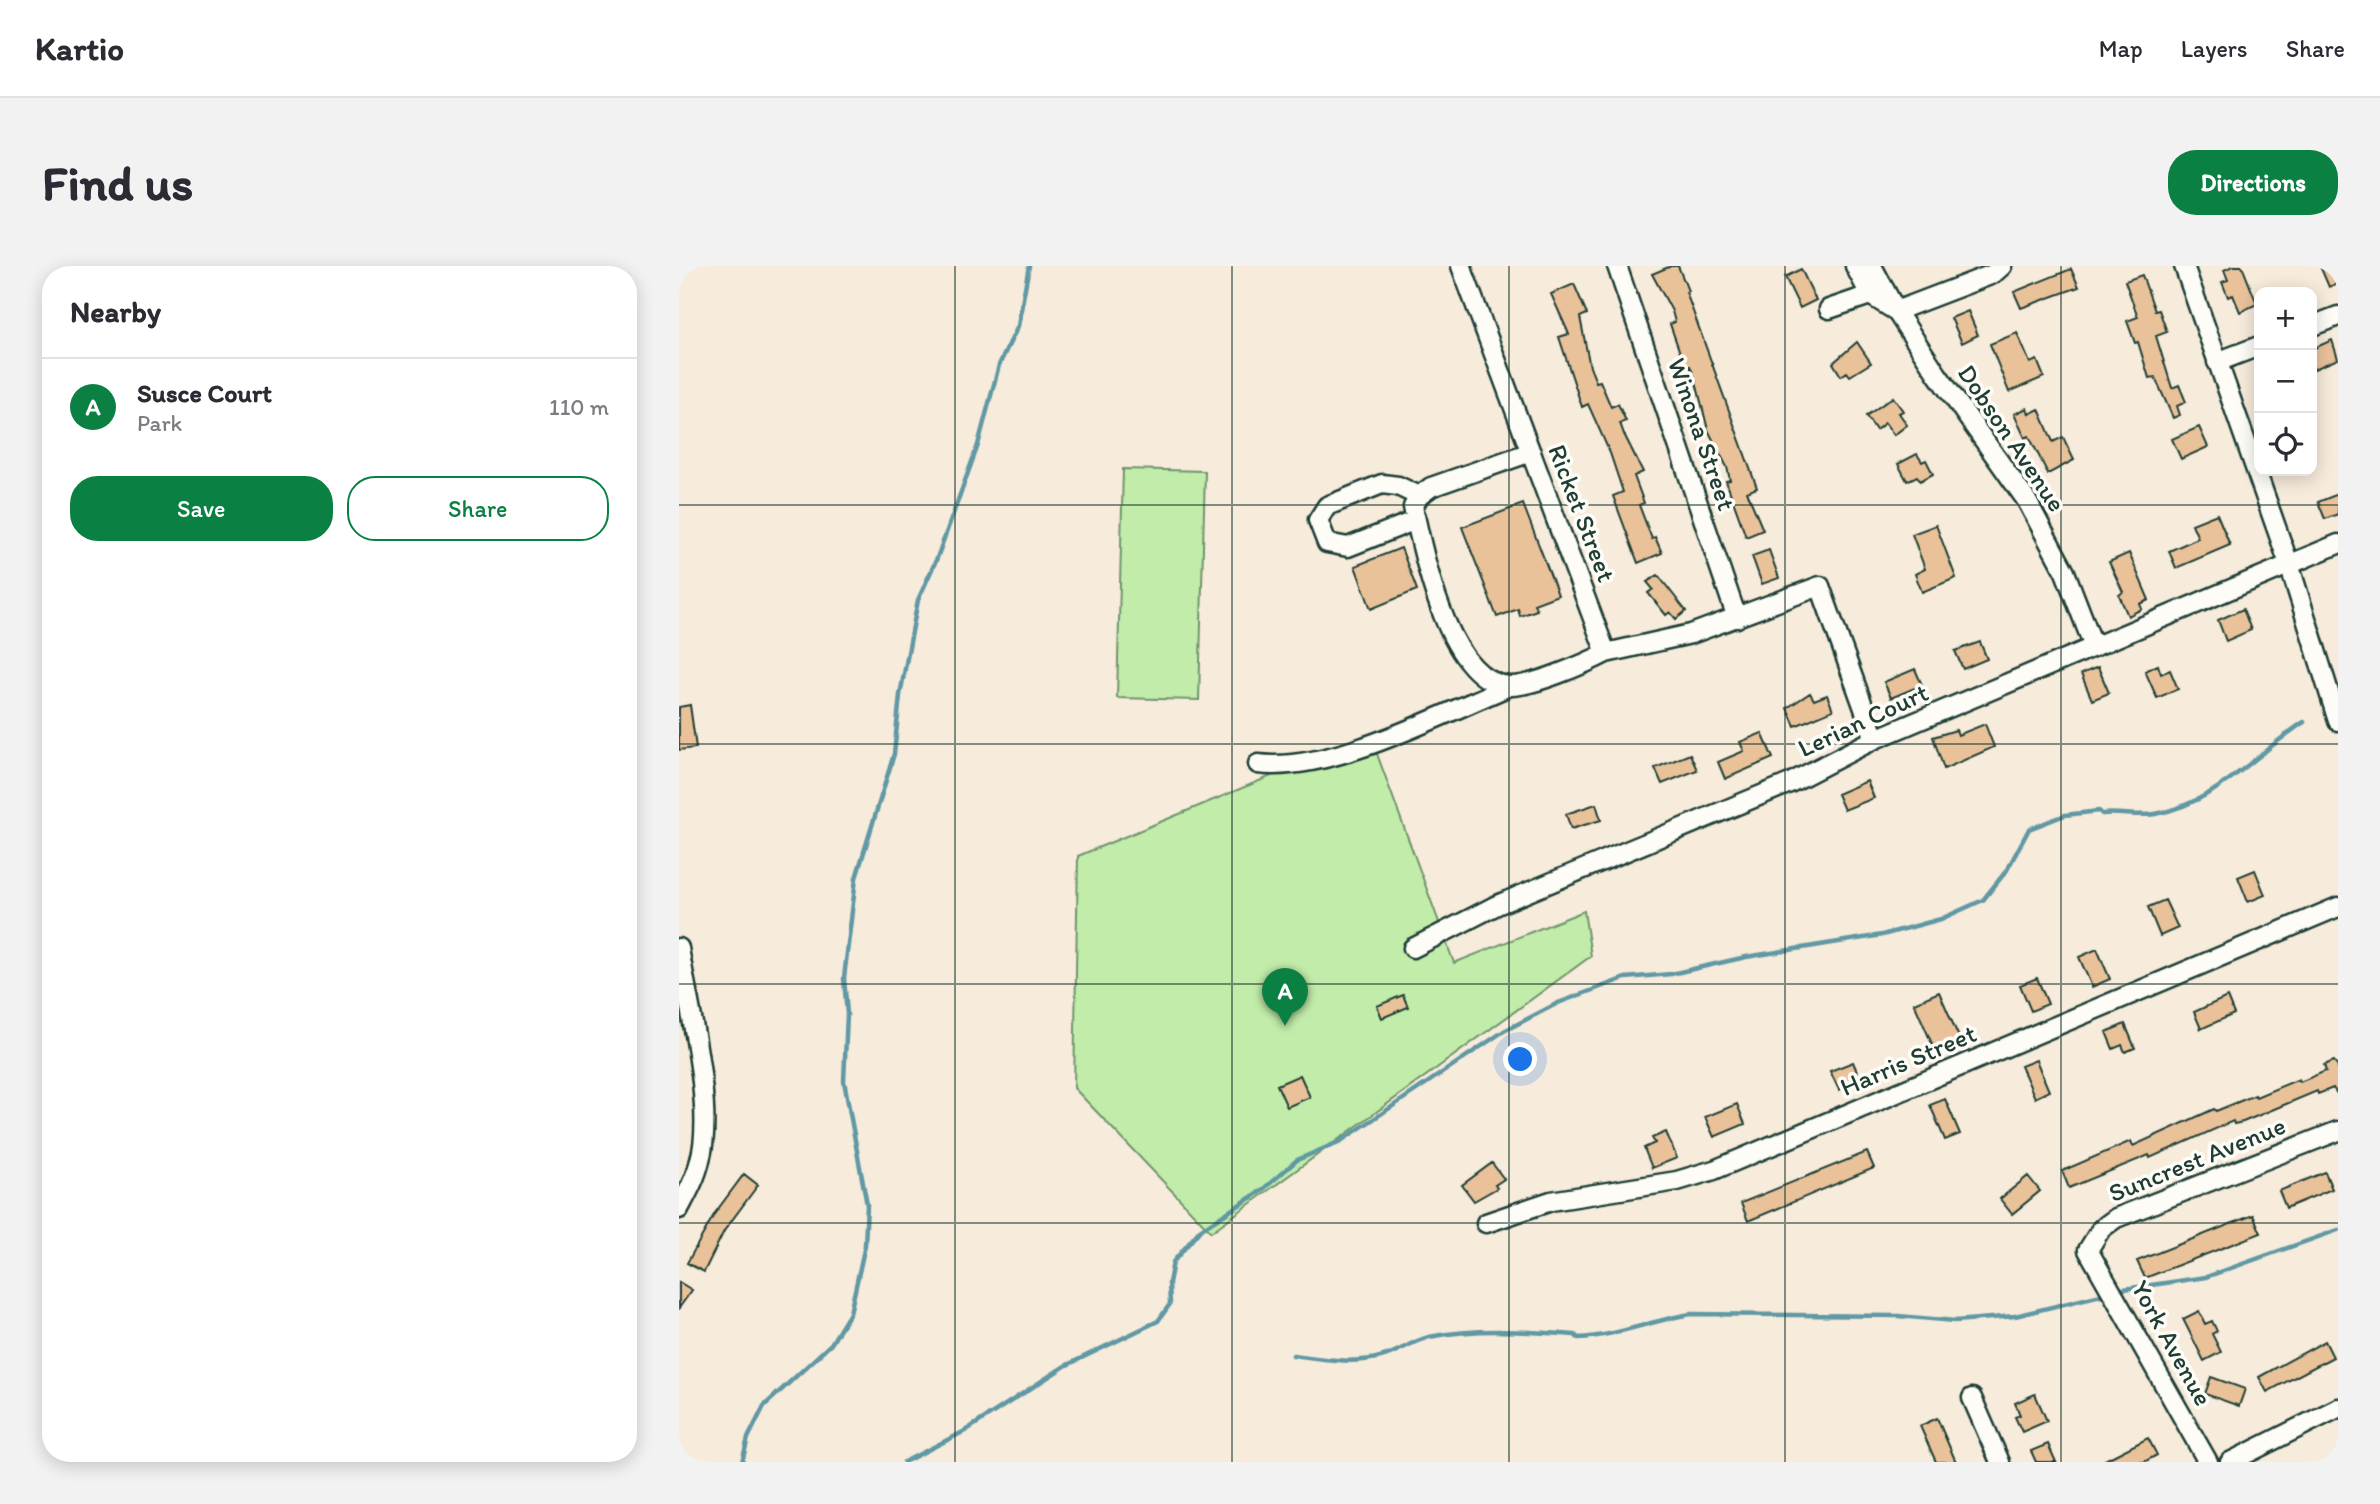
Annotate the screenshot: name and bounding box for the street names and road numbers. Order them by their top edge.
street label: Winona Street [1661,354,1743,515]
street label: Dobson Avenue [1951,358,2073,518]
street label: Ricket Street [1541,440,1623,586]
street label: Lerian Court [1793,676,1933,764]
street label: Harris Street [1835,1017,1981,1103]
street label: Suncrest Avenue [2104,1109,2290,1209]
street label: York Avenue [2124,1275,2220,1411]

